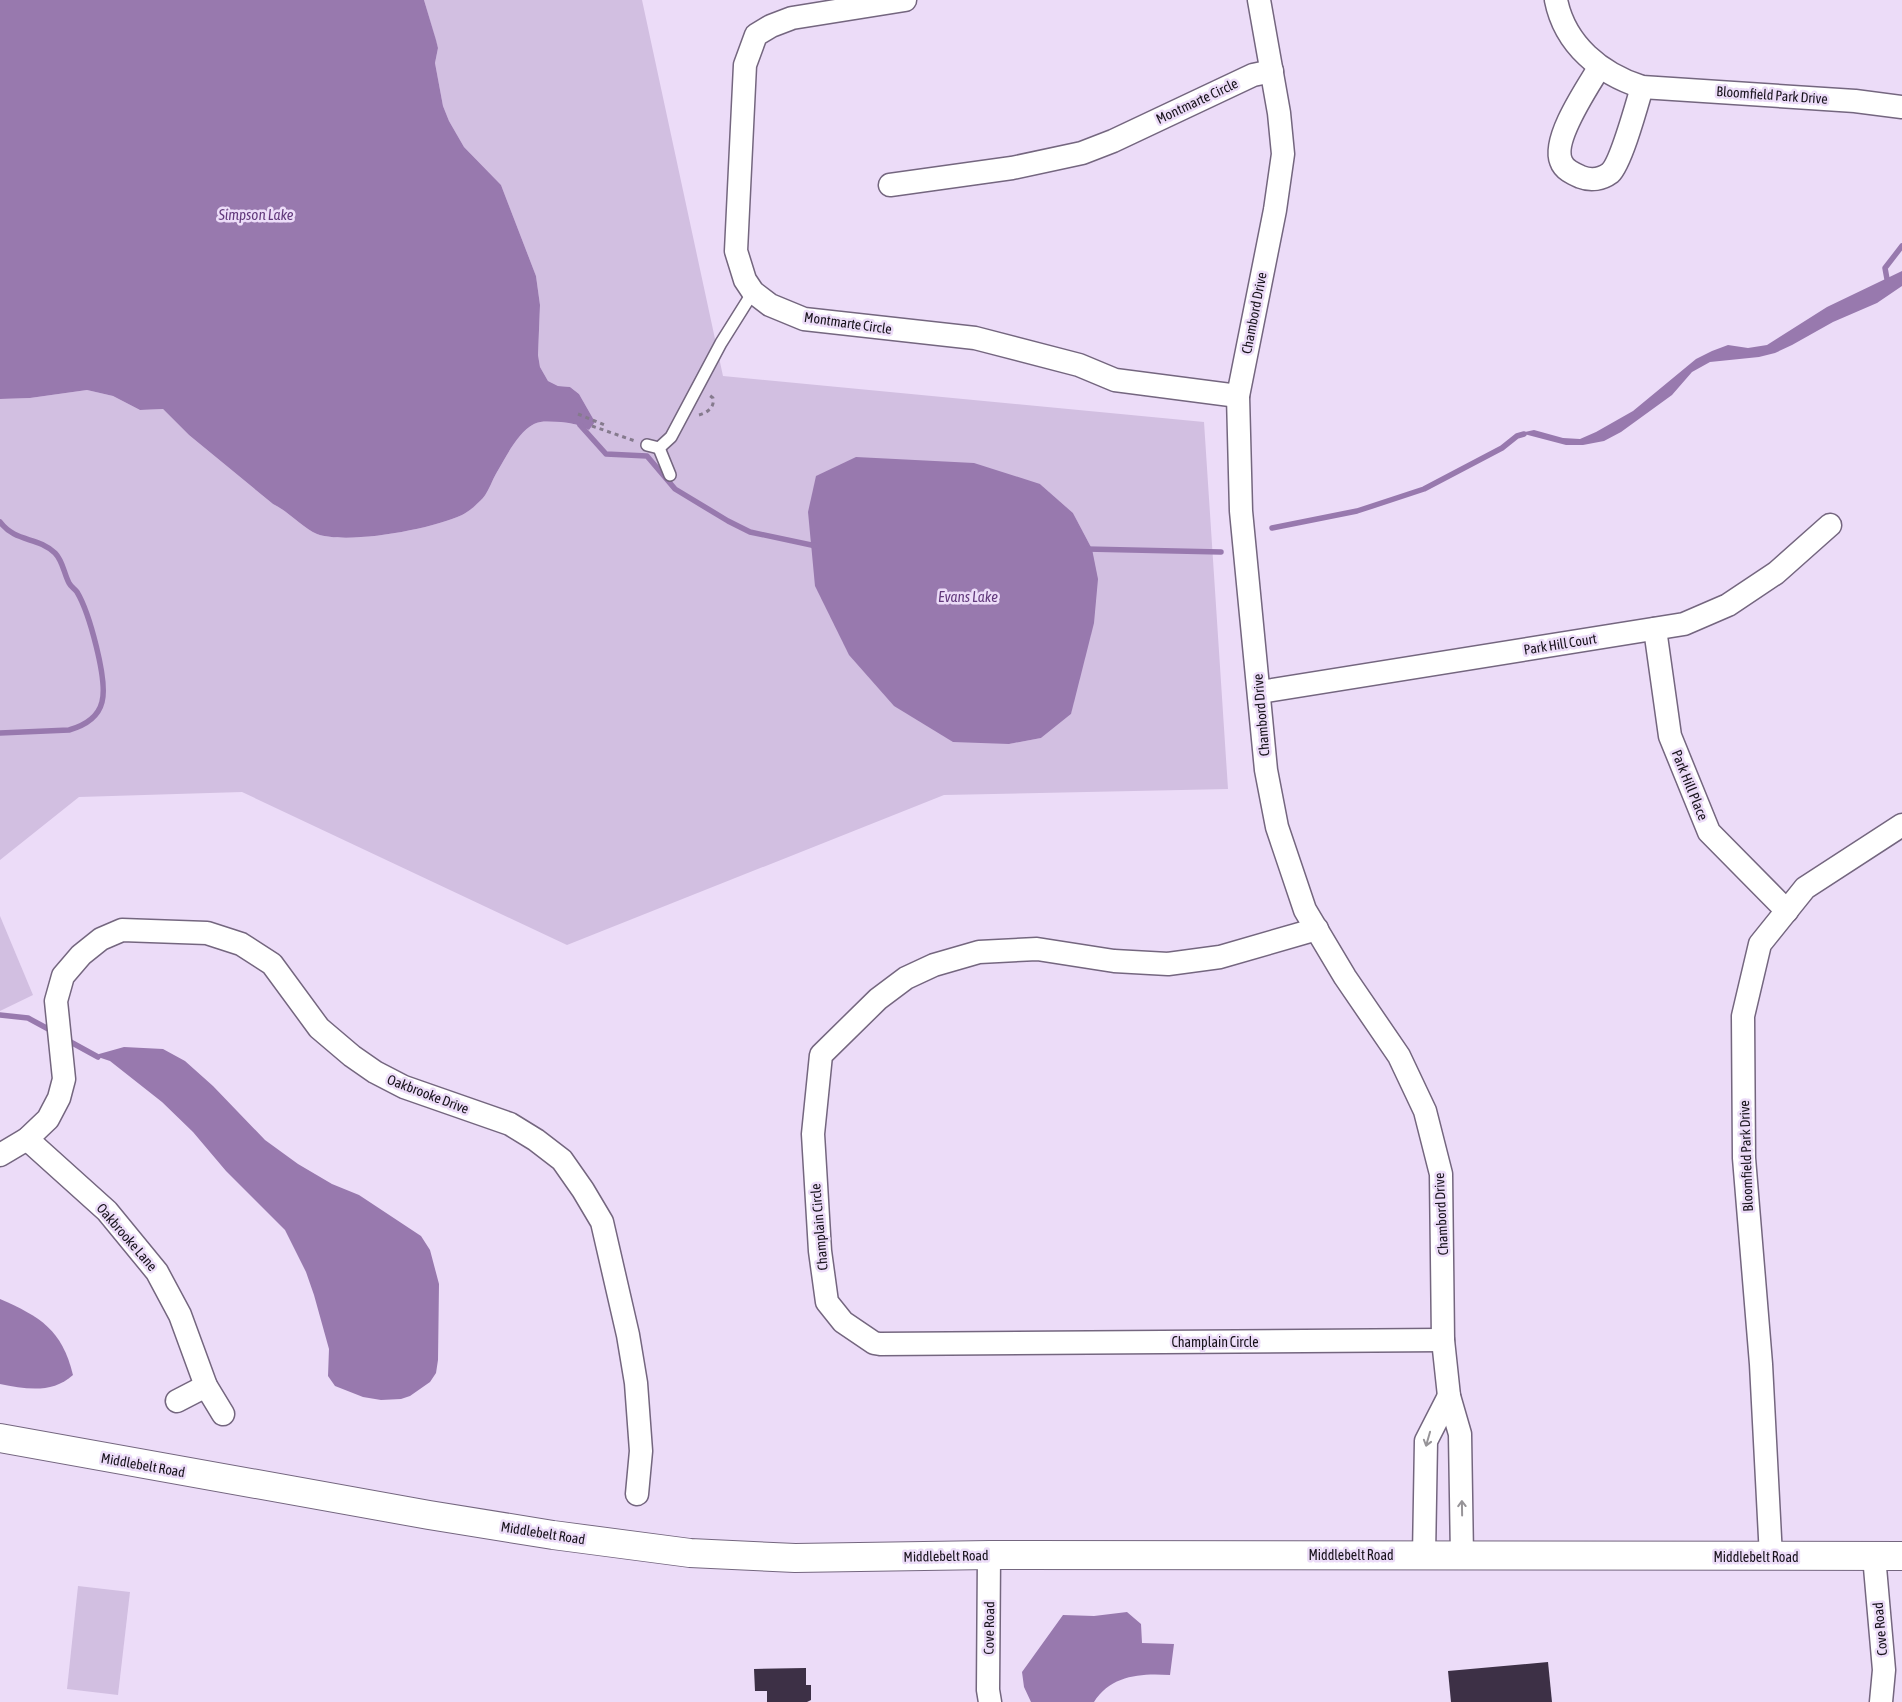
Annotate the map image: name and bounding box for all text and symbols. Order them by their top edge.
street label: Montmarte Circle [1154,75,1240,127]
street label: Bloomfield Park Drive [1716,83,1828,107]
water label: Simpson Lake [217,206,294,223]
street label: Chambord Drive [1238,271,1270,355]
street label: Montmarte Circle [803,309,893,337]
water label: Evans Lake [938,588,998,605]
street label: Park Hill Court [1522,630,1598,658]
street label: Chambord Drive [1249,673,1273,757]
street label: Park Hill Place [1669,747,1711,823]
street label: Oakbrooke Drive [385,1071,471,1117]
street label: Bloomfield Park Drive [1736,1100,1756,1212]
street label: Chambord Drive [1431,1172,1451,1256]
street label: Champlain Circle [807,1183,831,1271]
street label: Oakbrooke Lane [93,1200,161,1274]
street label: Champlain Circle [1171,1334,1259,1350]
one-way arrow [1423,1431,1433,1447]
street label: Middlebelt Road [100,1450,186,1480]
one-way arrow [1457,1500,1466,1516]
street label: Middlebelt Road [500,1518,586,1548]
street label: Middlebelt Road [903,1547,989,1565]
street label: Middlebelt Road [1308,1547,1394,1563]
street label: Middlebelt Road [1713,1549,1799,1565]
street label: Cove Road [981,1601,997,1655]
street label: Cove Road [1870,1602,1890,1656]

